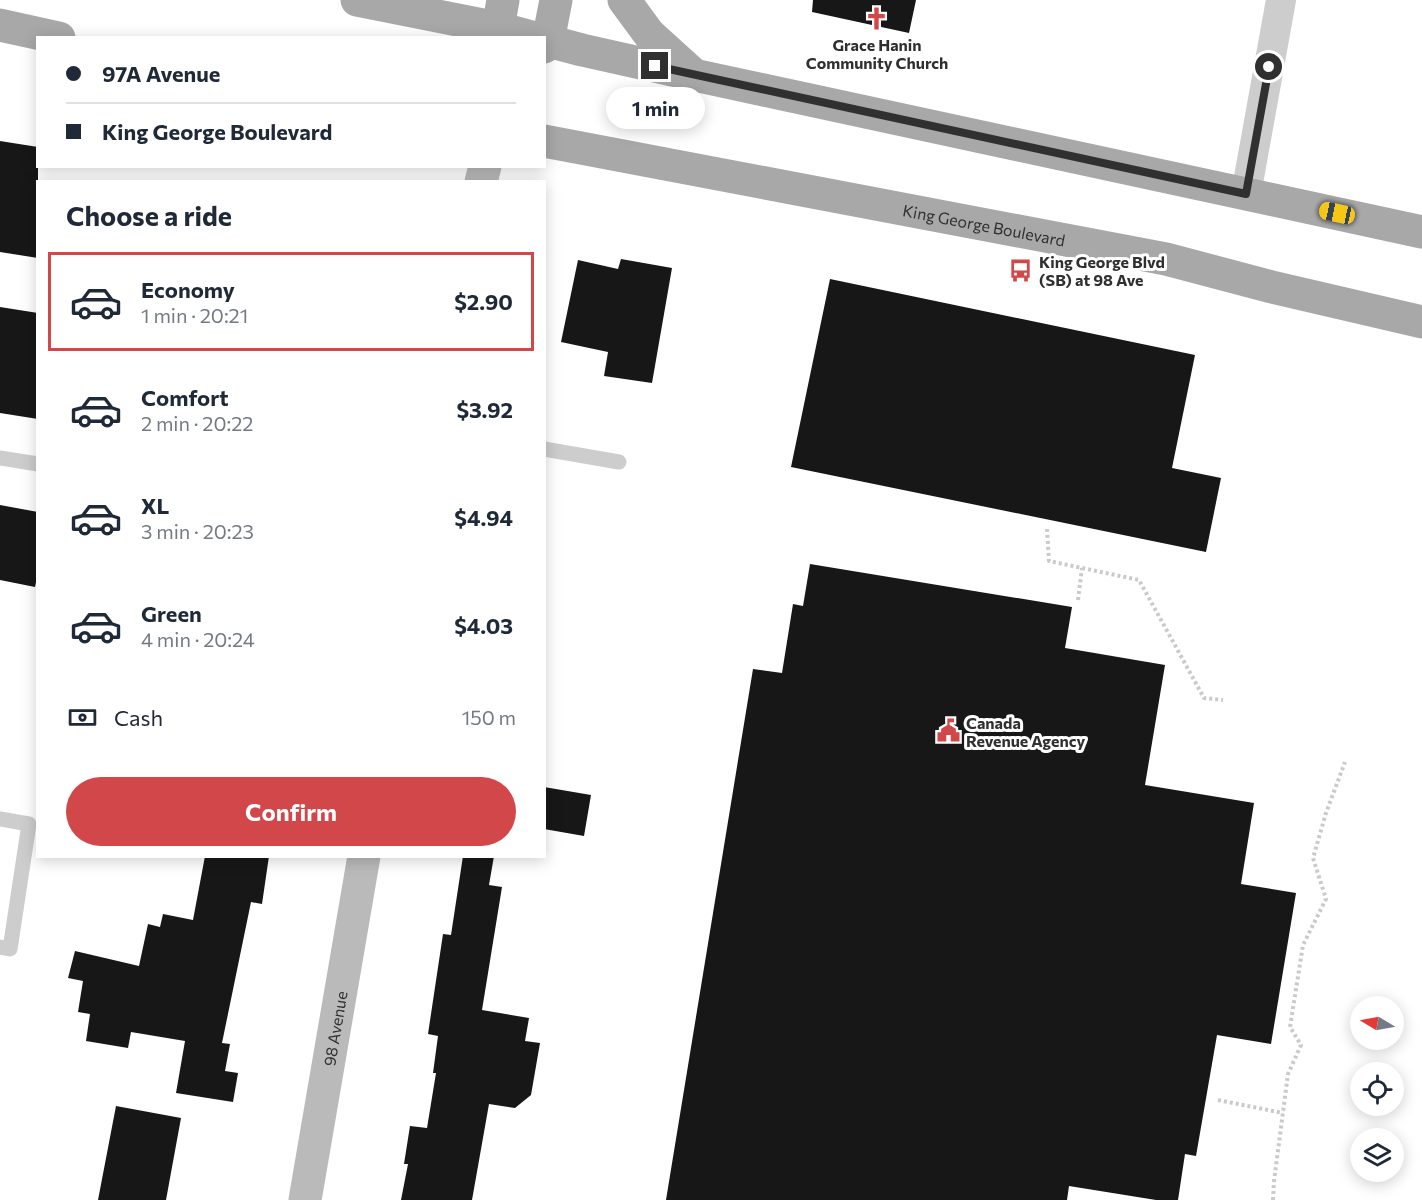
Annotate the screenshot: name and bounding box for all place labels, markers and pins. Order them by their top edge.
church icon: Grace Hanin Community Church [864,6,890,32]
place label: Grace Hanin Community Church [806,35,948,72]
place label: King George Blvd (SB) at 98 Ave [1039,252,1165,289]
bus stop icon: King George Blvd (SB) at 98 Ave [1008,257,1034,283]
place label: Canada Revenue Agency [966,713,1085,750]
public building icon: Canada Revenue Agency [935,718,961,744]

